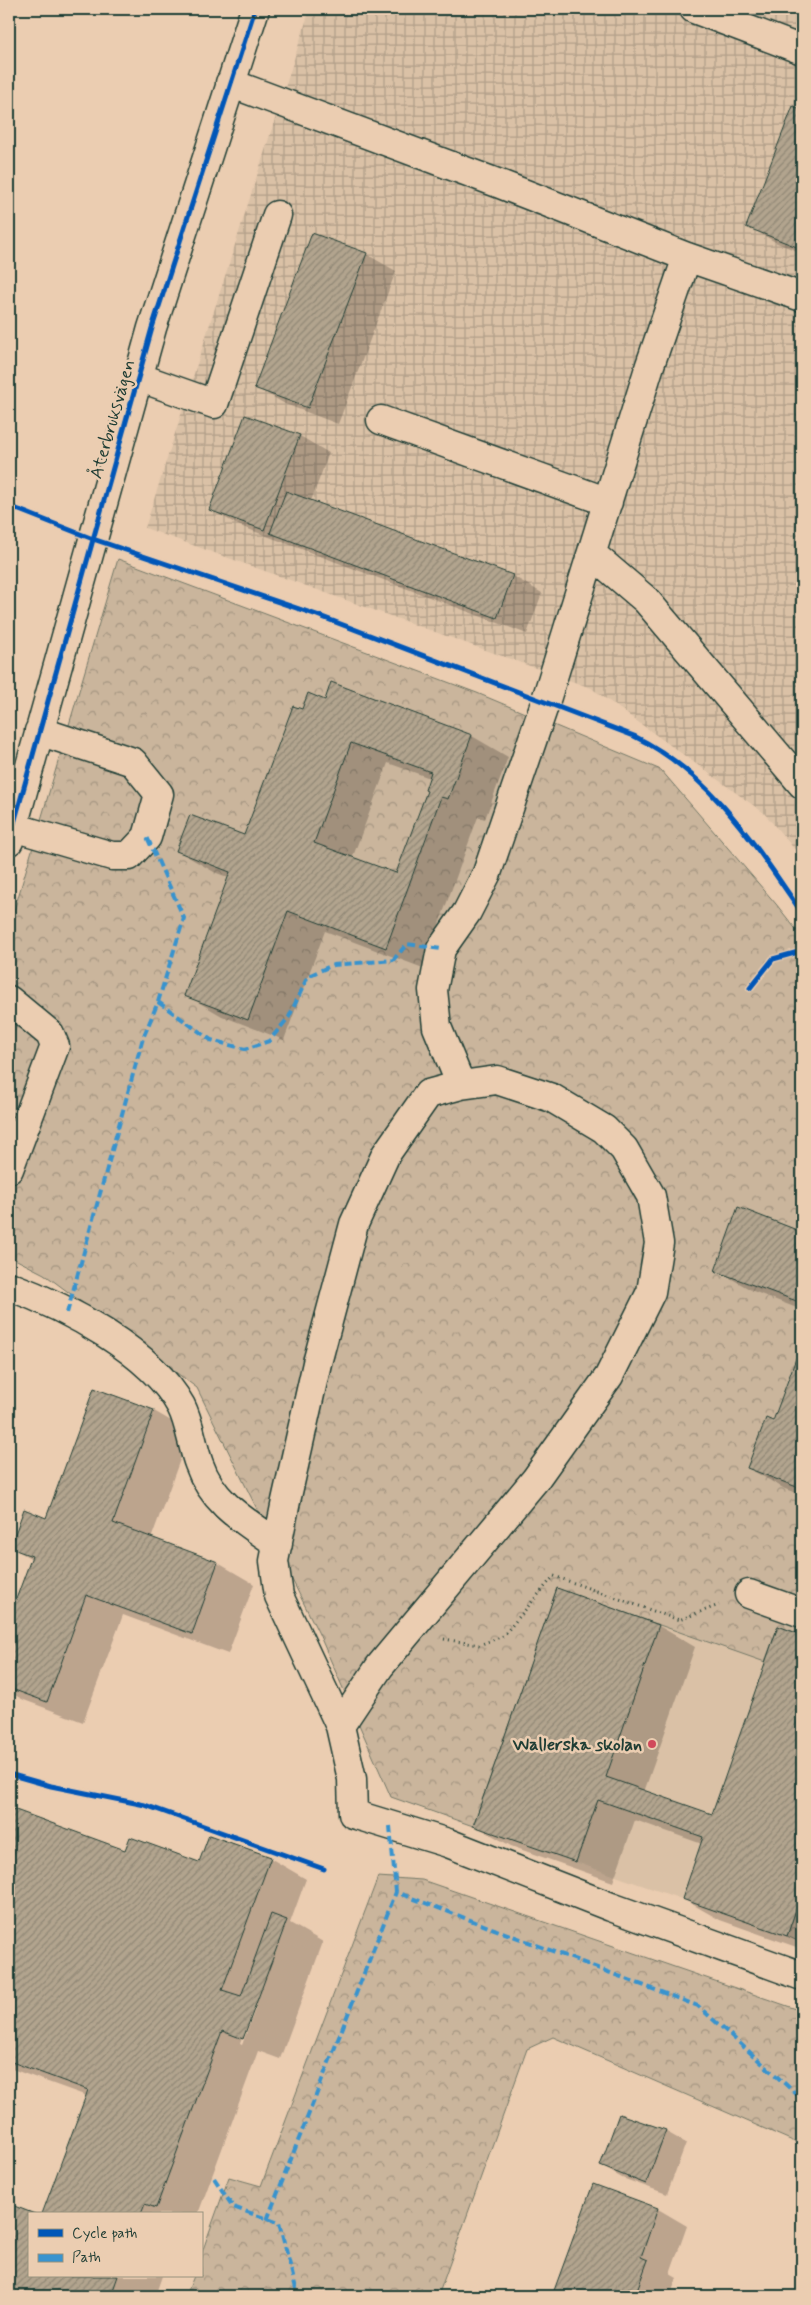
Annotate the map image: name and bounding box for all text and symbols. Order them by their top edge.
street label: Återbruksvägen [84,357,141,482]
place label: Wallerska skolan [512,1733,642,1757]
marker: Wallerska skolan [646,1738,658,1750]
legend [28,2212,202,2278]
text: Cycle path [72,2224,137,2244]
text: Path [72,2248,101,2268]

